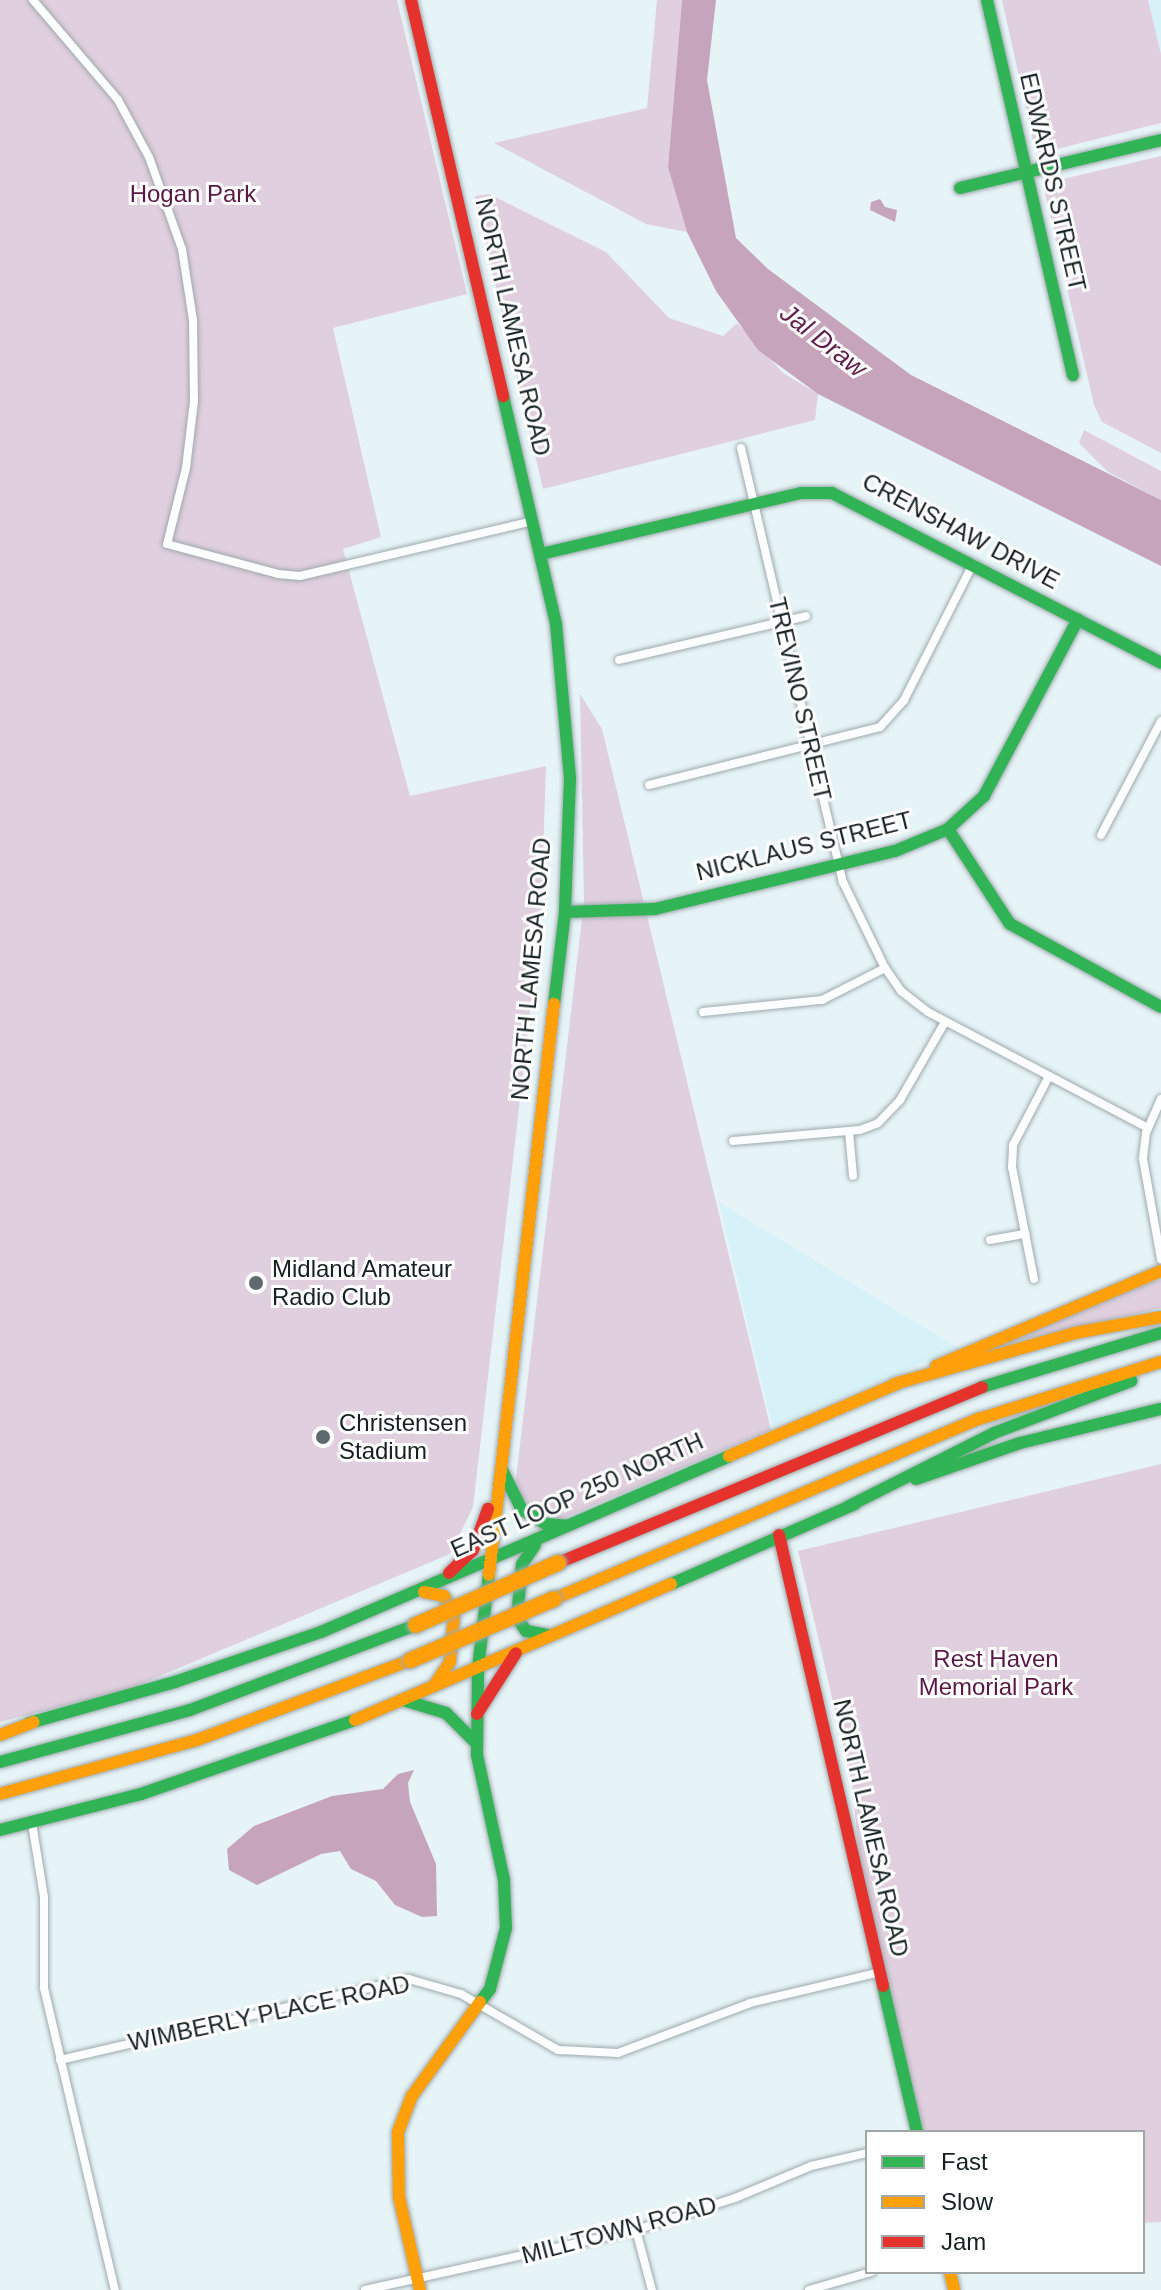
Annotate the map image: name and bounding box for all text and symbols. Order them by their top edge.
street label: EDWARDS STREET [1014,70,1092,294]
park label: Hogan Park [130,180,256,208]
street label: NORTH LAMESA ROAD [469,195,557,459]
water label: Jal Draw [774,298,872,384]
street label: CRENSHAW DRIVE [857,467,1065,595]
street label: TREVINO STREET [763,594,837,804]
street label: NICKLAUS STREET [693,805,915,887]
street label: NORTH LAMESA ROAD [505,836,557,1102]
place label: Midland Amateur Radio Club [272,1255,453,1311]
marker: Midland Amateur Radio Club [247,1274,265,1292]
place label: Christensen Stadium [339,1409,467,1465]
street label: EAST LOOP 250 NORTH [446,1426,708,1564]
marker: Christensen Stadium [314,1428,332,1446]
park label: Rest Haven Memorial Park [919,1645,1073,1701]
street label: NORTH LAMESA ROAD [827,1696,915,1960]
street label: WIMBERLY PLACE ROAD [125,1969,413,2057]
legend [865,2130,1145,2274]
text: Fast [941,2148,988,2175]
text: Slow [941,2188,993,2215]
street label: MILLTOWN ROAD [518,2190,720,2270]
text: Jam [941,2228,986,2255]

